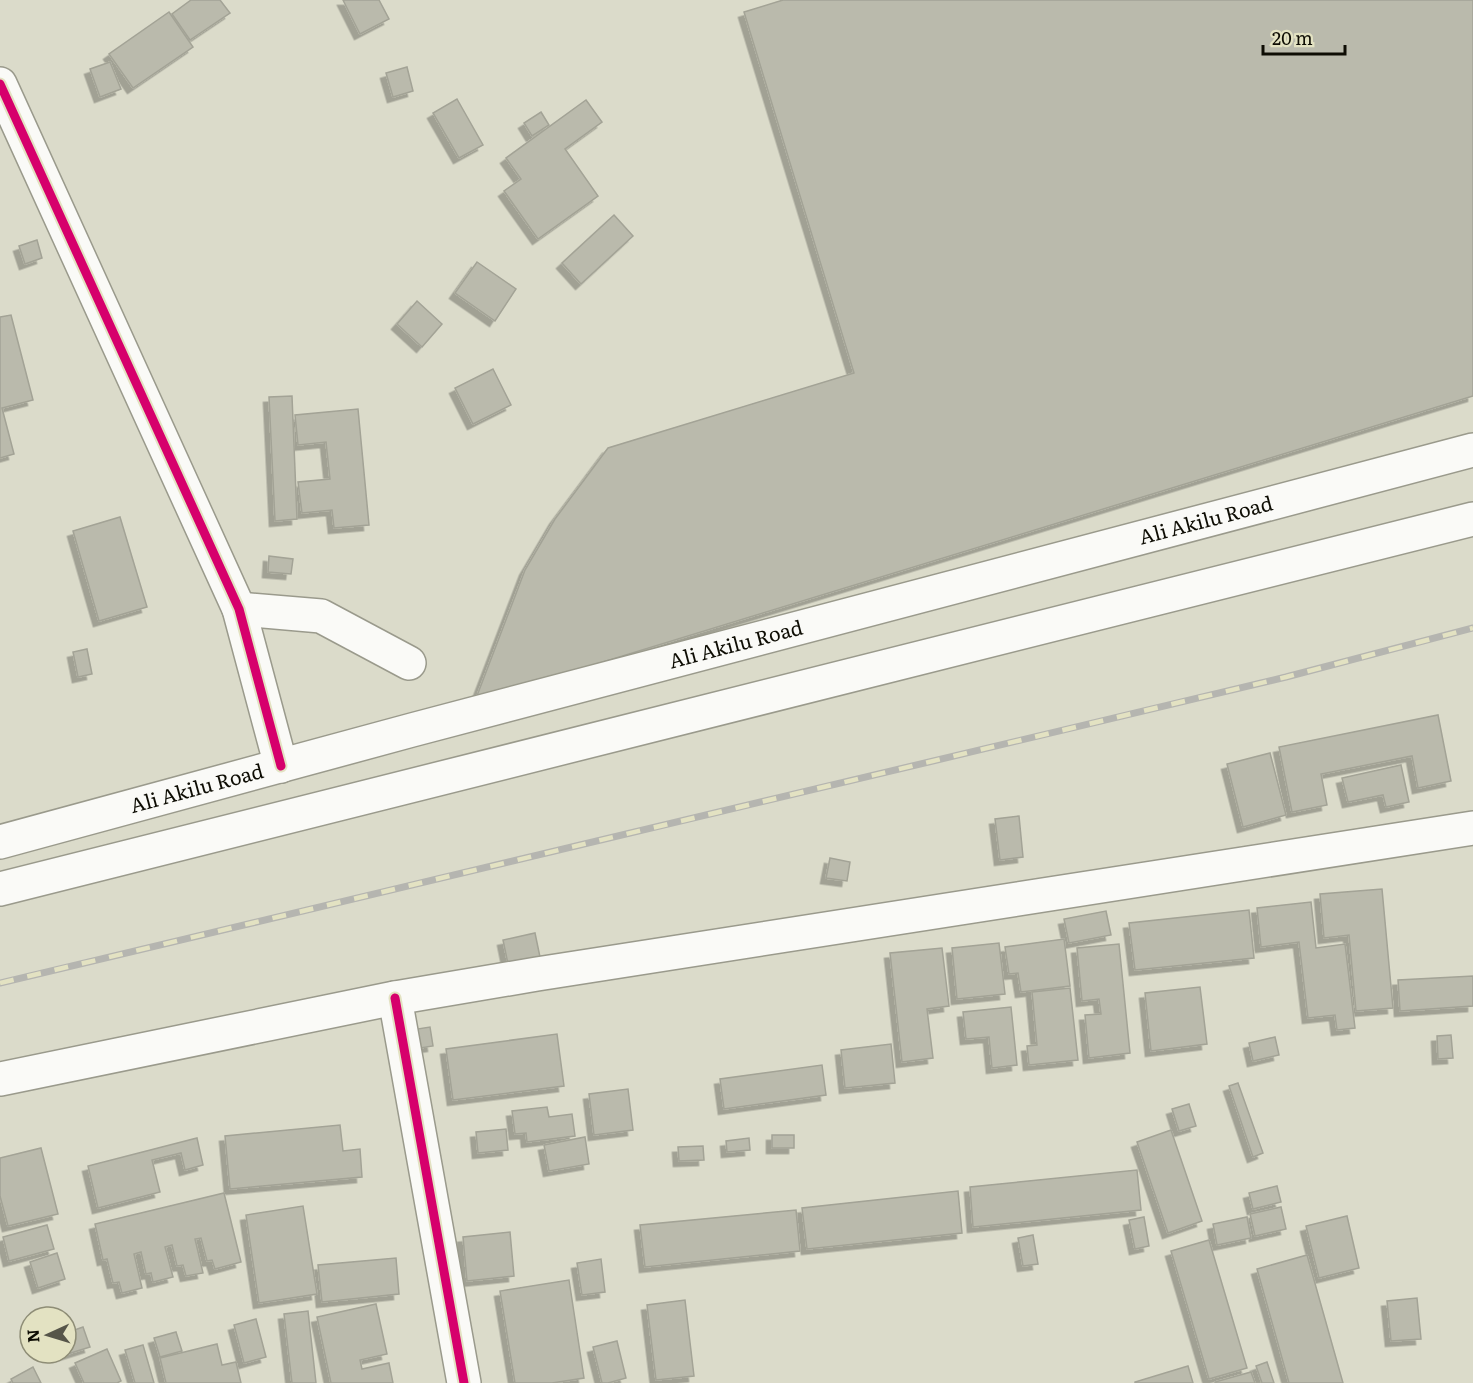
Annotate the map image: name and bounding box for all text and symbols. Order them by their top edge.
scale bar [1263,18,1346,56]
text: 20 m [1272,24,1313,51]
street label: Ali Akilu Road [1135,487,1276,551]
street label: Ali Akilu Road [665,611,806,675]
street label: Ali Akilu Road [126,754,267,819]
north arrow [18,1305,78,1365]
text: N [20,1329,44,1344]

